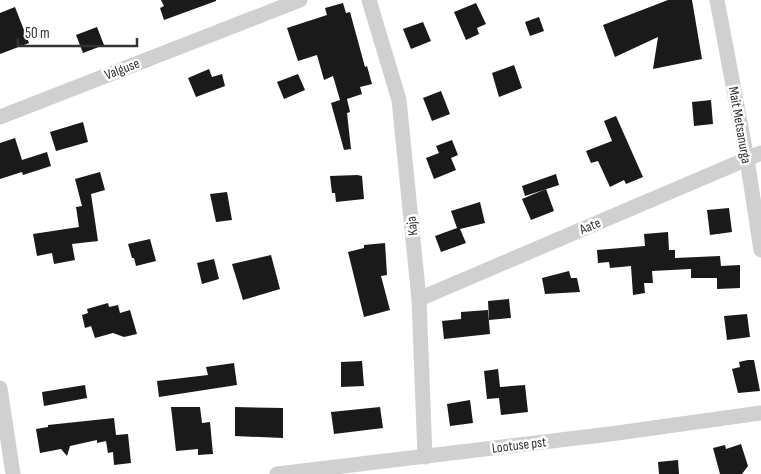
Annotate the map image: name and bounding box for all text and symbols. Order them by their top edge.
scale bar [18,15,136,47]
text: 50 m [25,24,50,43]
street label: Valguse [102,55,142,83]
street label: Mait Metsanurga [725,85,755,165]
street label: Aate [576,214,603,238]
street label: Kaja [403,215,421,237]
street label: Lootuse pst [491,433,547,457]

